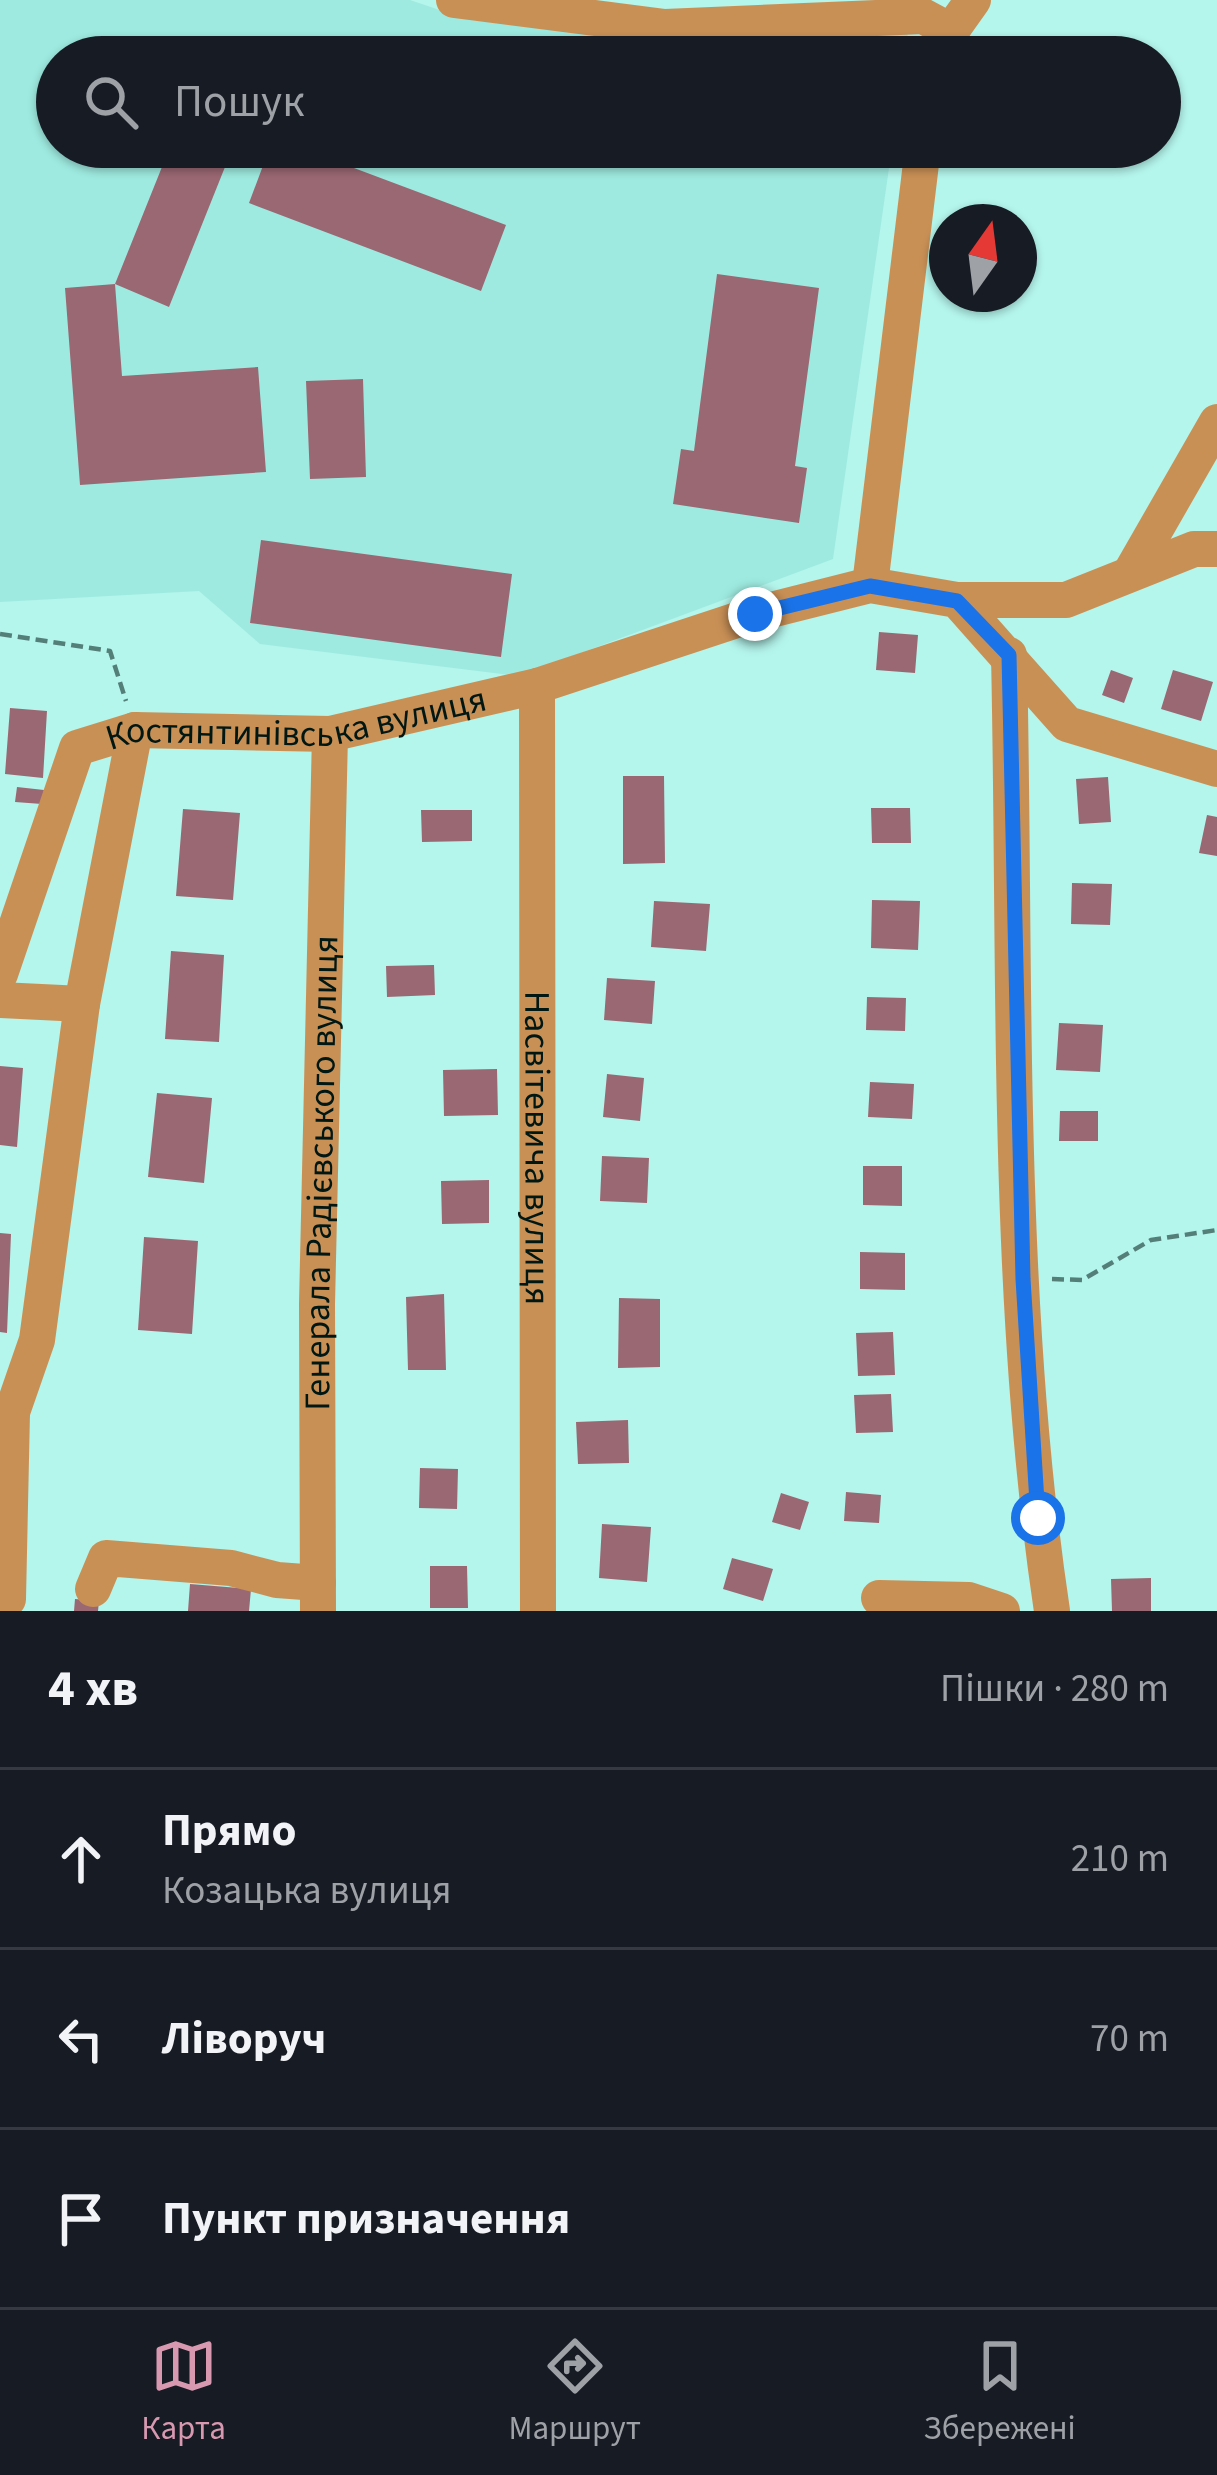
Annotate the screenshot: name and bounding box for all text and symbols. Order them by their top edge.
search box [36,36,1181,168]
icon: search [78,69,144,135]
text: Пошук [174,70,304,134]
north arrow [929,204,1037,312]
route end [728,587,782,641]
street label: Костянтинівська вулиця [99,673,491,763]
street label: Генерала Радієвського вулиця [291,935,351,1411]
street label: Насвітевича вулиця [512,991,563,1305]
route start [1011,1491,1065,1545]
text: 4 хв [48,1653,138,1725]
text: Пішки · 280 m [940,1661,1169,1717]
text: Прямо [162,1799,296,1863]
icon: ahead [48,1826,114,1892]
text: 210 m [1071,1831,1169,1887]
text: Козацька вулиця [162,1863,452,1919]
icon: left [48,2006,114,2072]
text: Ліворуч [162,2007,326,2071]
text: 70 m [1090,2011,1169,2067]
icon: arrive [48,2186,114,2252]
text: Пункт призначення [162,2187,570,2251]
tab: Карта [141,2333,226,2452]
tab: Маршрут [508,2333,641,2452]
tab: Збережені [923,2333,1076,2452]

